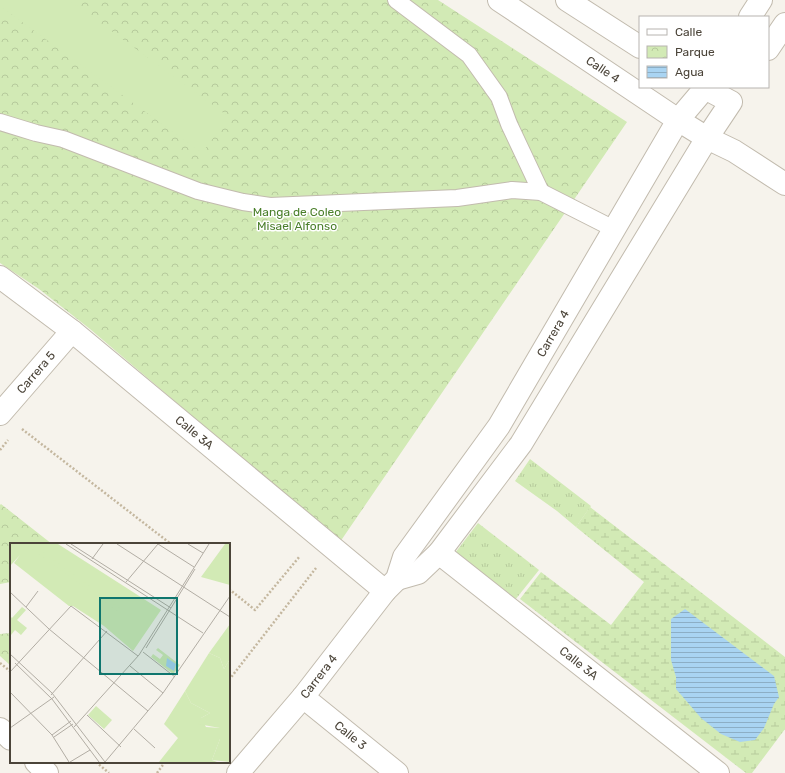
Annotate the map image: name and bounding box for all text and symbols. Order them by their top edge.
legend [639,16,769,88]
text: Calle [675,25,702,39]
text: Parque [675,45,715,59]
street label: Calle 4 [583,53,623,86]
text: Agua [675,65,704,79]
park label: Manga de Coleo Misael Alfonso [253,205,341,233]
street label: Carrera 4 [534,307,572,359]
street label: Carrera 5 [14,348,58,397]
street label: Calle 3A [172,413,216,452]
inset map [10,543,230,763]
street label: Calle 3A [557,644,601,683]
street label: Carrera 4 [297,651,341,701]
street label: Calle 3 [332,718,369,753]

